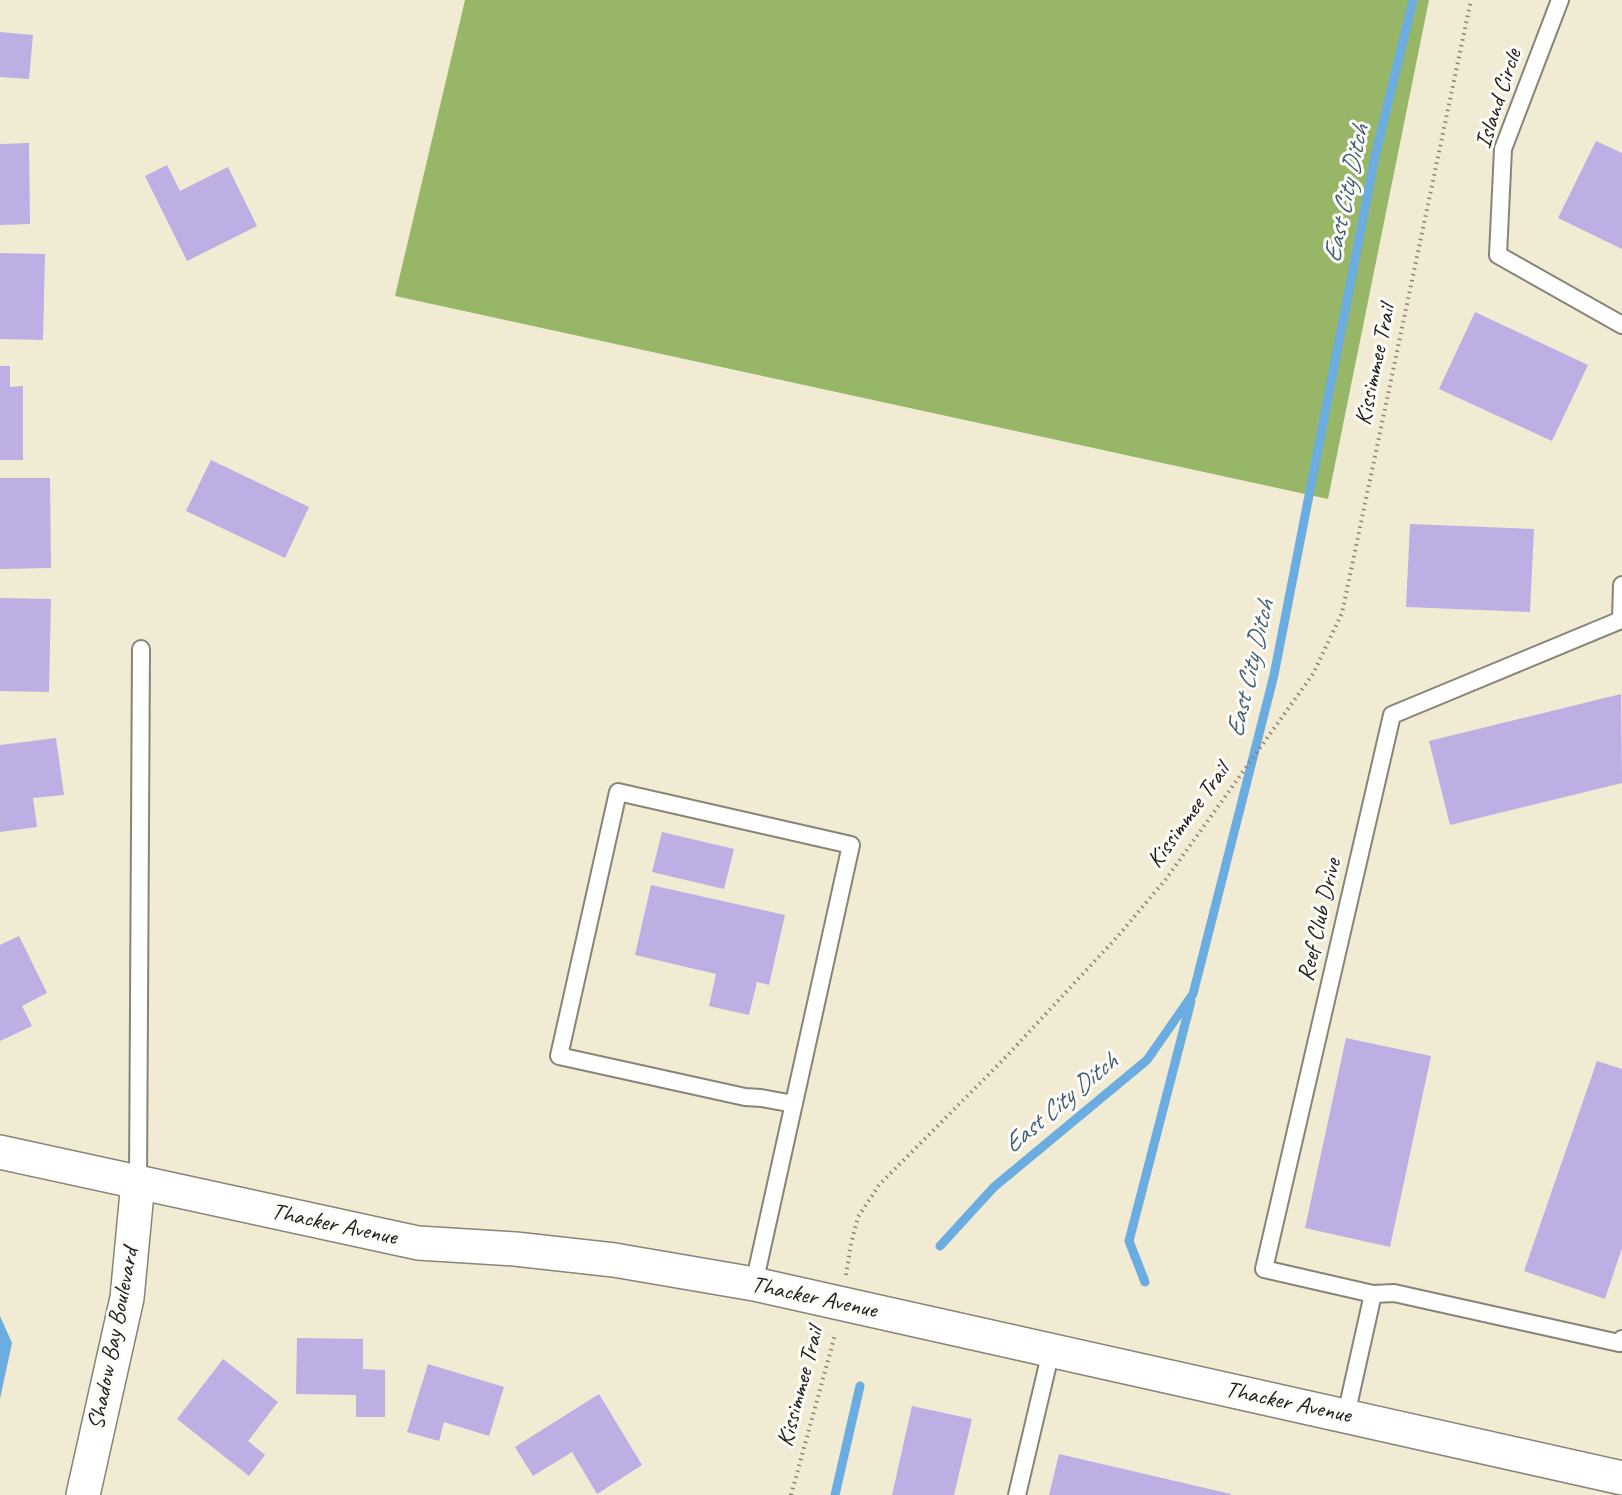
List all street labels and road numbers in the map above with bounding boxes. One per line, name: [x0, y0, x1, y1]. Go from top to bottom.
street label: Island Circle: [1469, 46, 1529, 152]
street label: Kissimmee Trail: [1349, 302, 1403, 428]
street label: Kissimmee Trail: [1141, 758, 1237, 874]
street label: Reef Club Drive: [1292, 856, 1348, 984]
street label: Thacker Avenue: [269, 1198, 399, 1252]
street label: Shadow Bay Boulevard: [82, 1246, 146, 1432]
street label: Thacker Avenue: [749, 1271, 879, 1325]
street label: Kissimmee Trail: [771, 1324, 831, 1450]
street label: Thacker Avenue: [1223, 1376, 1353, 1430]

